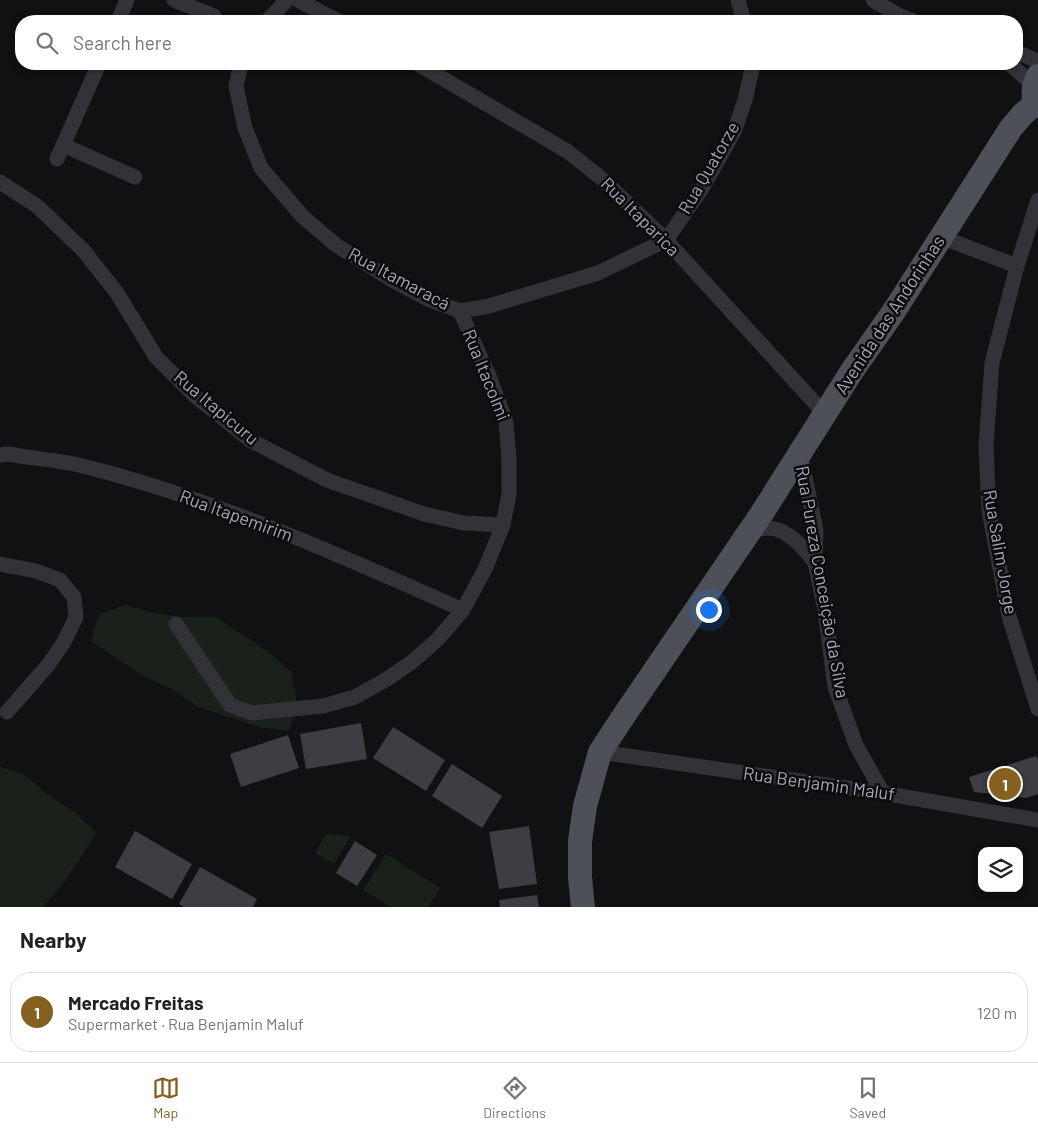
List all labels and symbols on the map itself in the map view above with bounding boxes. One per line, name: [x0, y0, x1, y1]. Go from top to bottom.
street label: Rua Quatorze: [673, 117, 743, 218]
street label: Rua Itaparica: [597, 172, 685, 260]
street label: Avenida das Andorinhas: [830, 231, 949, 398]
street label: Rua Itamaracá: [345, 242, 454, 314]
street label: Rua Itacolmi: [459, 326, 515, 424]
street label: Rua Itapicuru: [170, 366, 263, 449]
street label: Rua Pureza Conceição da Silva: [792, 464, 854, 700]
street label: Rua Itapemirim: [177, 484, 296, 546]
street label: Rua Salim Jorge: [979, 488, 1023, 616]
your location: [696, 597, 722, 623]
street label: Rua Benjamin Maluf: [742, 761, 896, 805]
pin: 1: [989, 765, 1021, 803]

